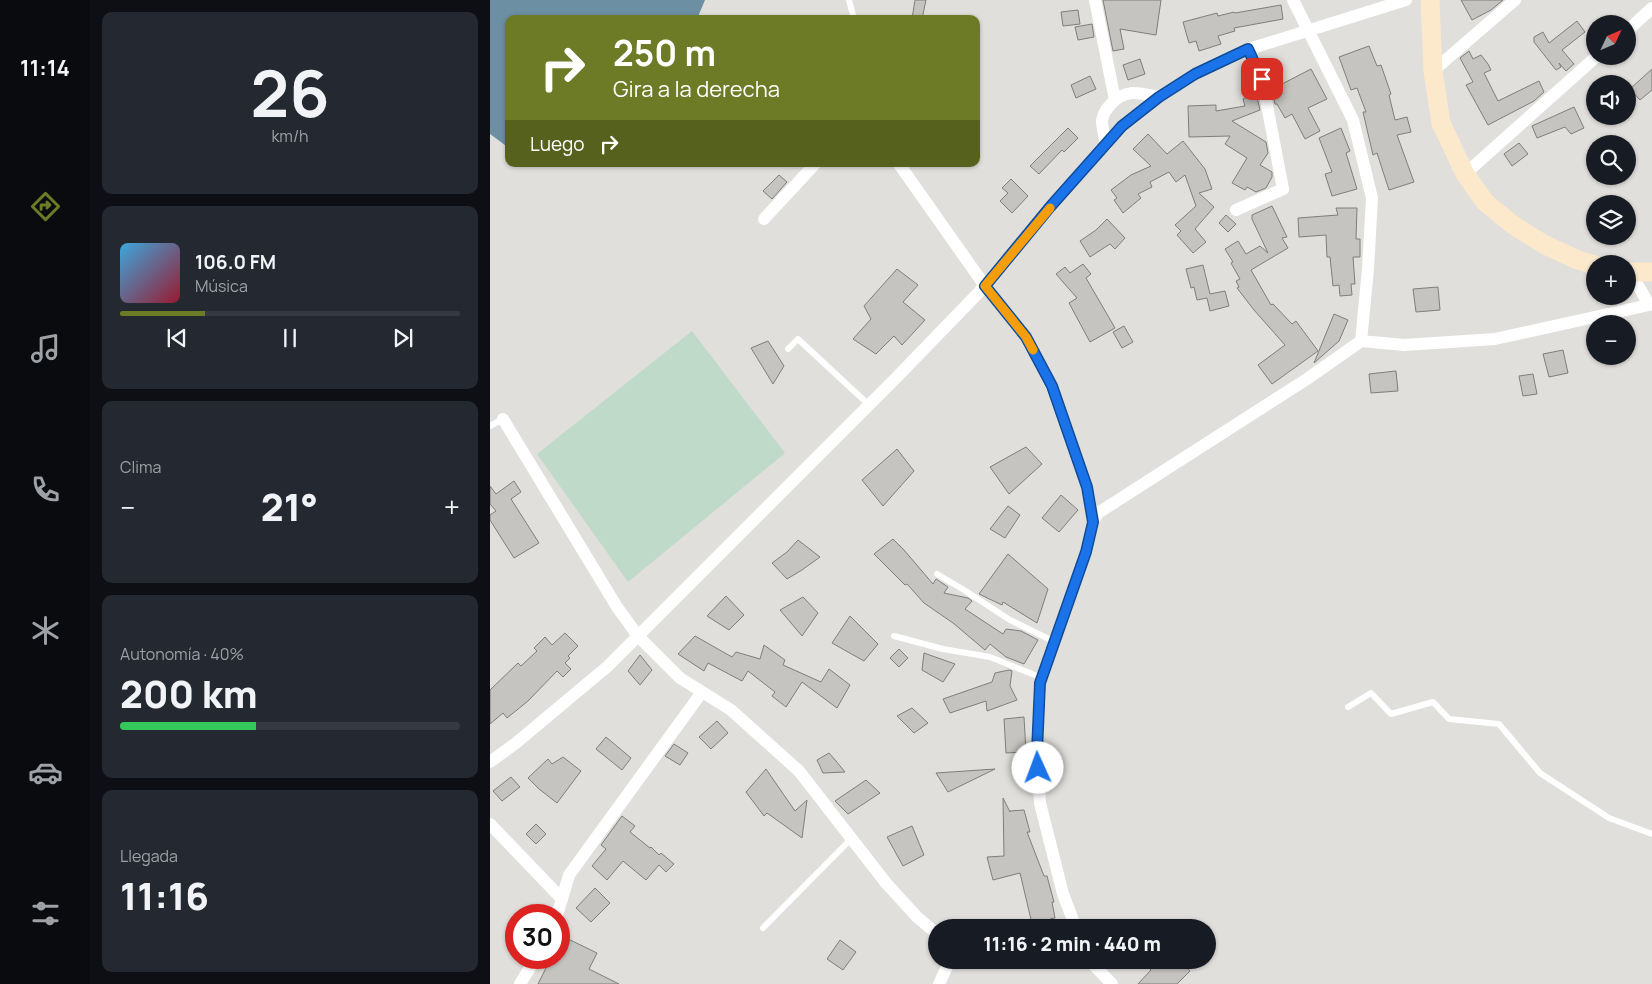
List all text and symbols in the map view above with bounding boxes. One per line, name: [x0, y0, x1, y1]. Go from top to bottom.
north arrow: [1586, 15, 1636, 65]
map controls: [1586, 15, 1636, 365]
text: 250 m: [613, 29, 716, 77]
icon: right: [530, 35, 595, 100]
text: 26: [250, 48, 330, 137]
text: 11:14: [20, 53, 70, 83]
pin: [1241, 58, 1283, 100]
icon: arrive: [1248, 65, 1276, 93]
text: Gira a la derecha: [613, 74, 780, 104]
button: sound: [1586, 75, 1636, 125]
text: km/h: [271, 125, 309, 147]
icon: right: [595, 130, 623, 158]
text: Luego: [530, 131, 585, 157]
button: search: [1586, 135, 1636, 185]
icon: directions: [28, 189, 63, 224]
button: layers: [1586, 195, 1636, 245]
text: 106.0 FM: [195, 249, 276, 275]
button: +: [1586, 255, 1636, 305]
text: Música: [195, 275, 248, 297]
button: −: [1586, 315, 1636, 365]
icon: previous: [163, 324, 191, 352]
icon: pause: [276, 324, 304, 352]
icon: next: [389, 324, 417, 352]
icon: music: [28, 331, 63, 366]
text: Clima: [120, 456, 161, 478]
icon: phone: [28, 472, 63, 507]
text: 21°: [261, 480, 318, 532]
text: −: [120, 488, 135, 526]
text: +: [444, 488, 460, 526]
icon: climate: [28, 613, 63, 648]
text: Autonomía · 40%: [120, 643, 244, 665]
text: 200 km: [120, 667, 258, 719]
position arrow: [1011, 741, 1063, 793]
icon: car: [28, 755, 63, 790]
text: Llegada: [120, 845, 178, 867]
text: 11:16: [120, 869, 209, 921]
icon: filters: [28, 896, 63, 931]
speed limit sign: 30: [505, 904, 570, 969]
text: 11:16 · 2 min · 440 m: [983, 931, 1161, 957]

